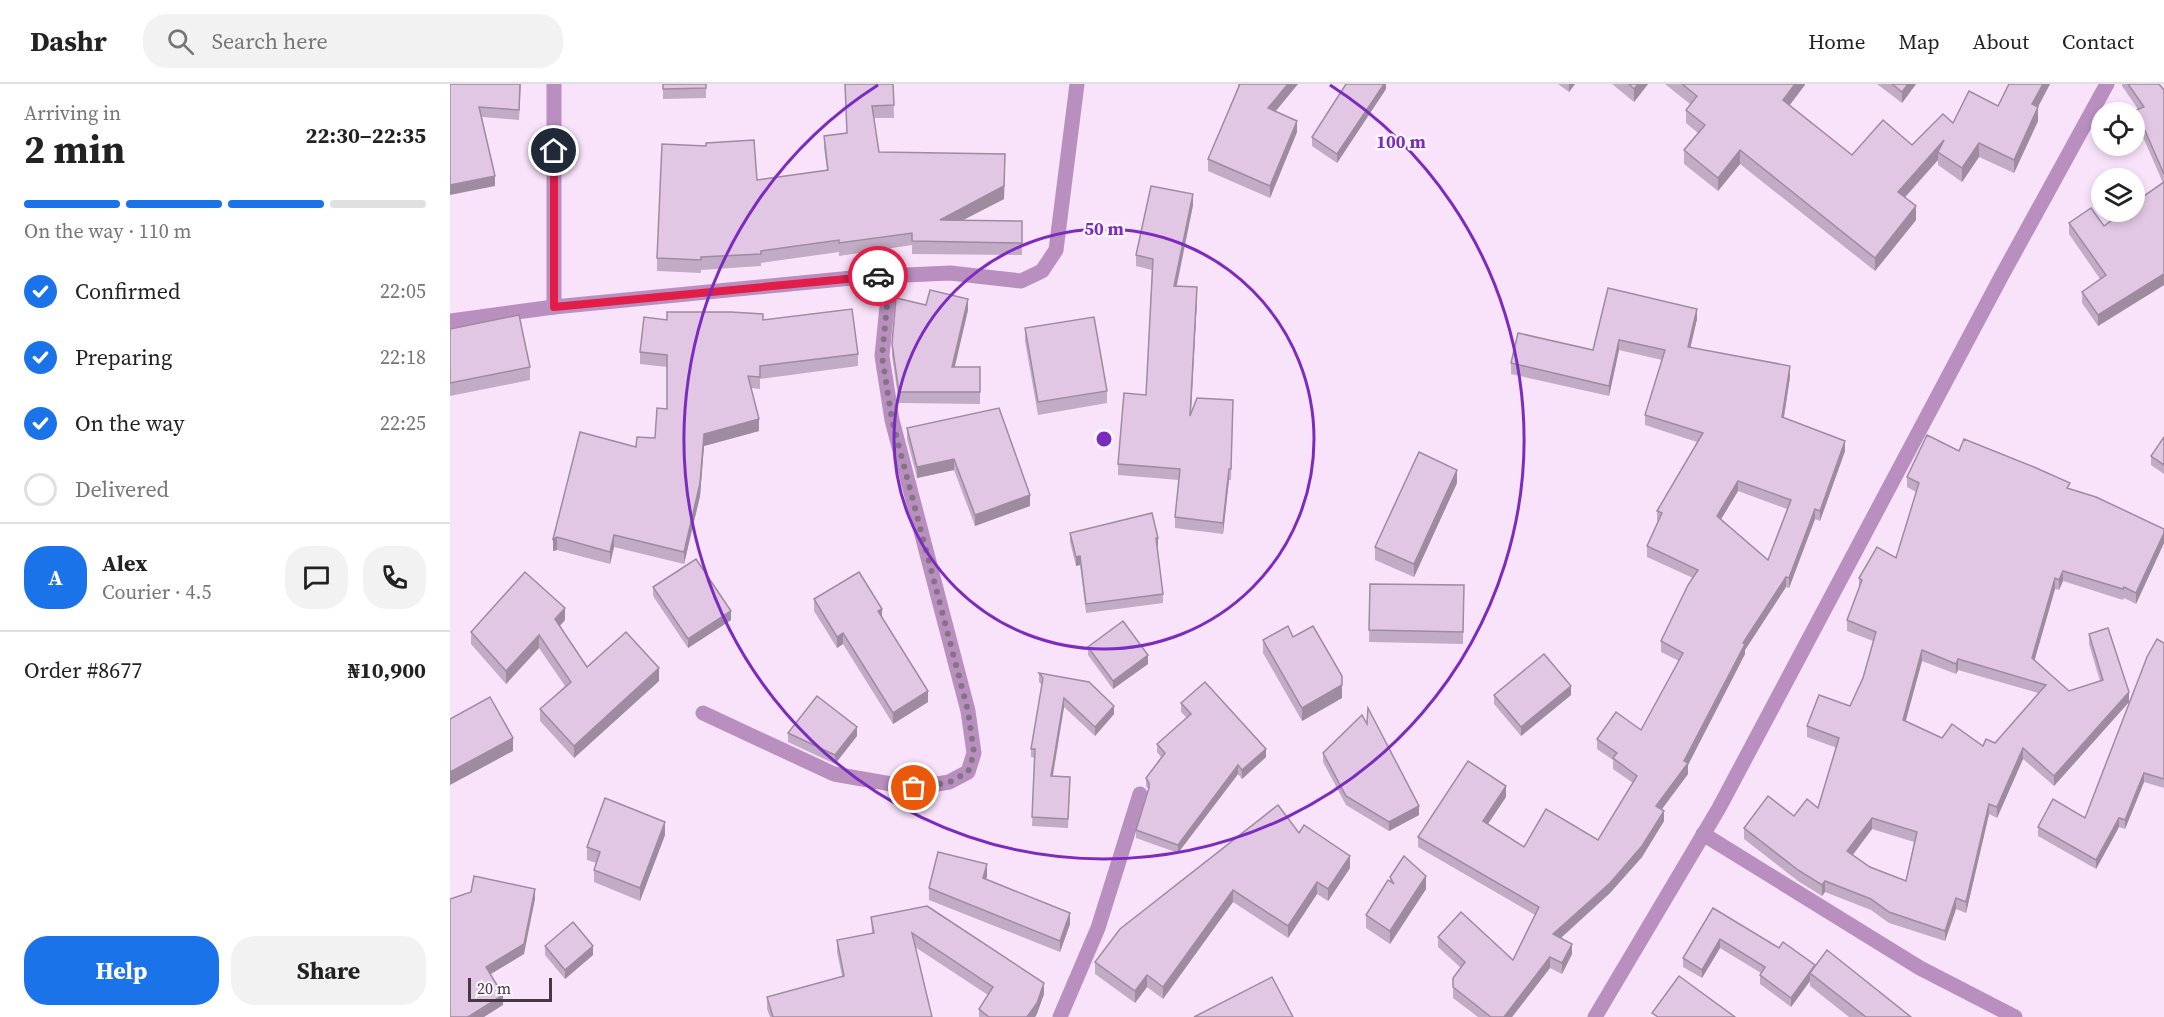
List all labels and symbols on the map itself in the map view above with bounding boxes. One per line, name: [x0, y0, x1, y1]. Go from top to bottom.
pin: [528, 125, 579, 176]
text: 100 m: [1376, 129, 1426, 154]
text: 50 m: [1084, 216, 1124, 241]
courier: [848, 246, 908, 306]
centre of rings: [1094, 429, 1114, 449]
pin: [888, 762, 939, 813]
scale bar: [468, 975, 552, 1002]

